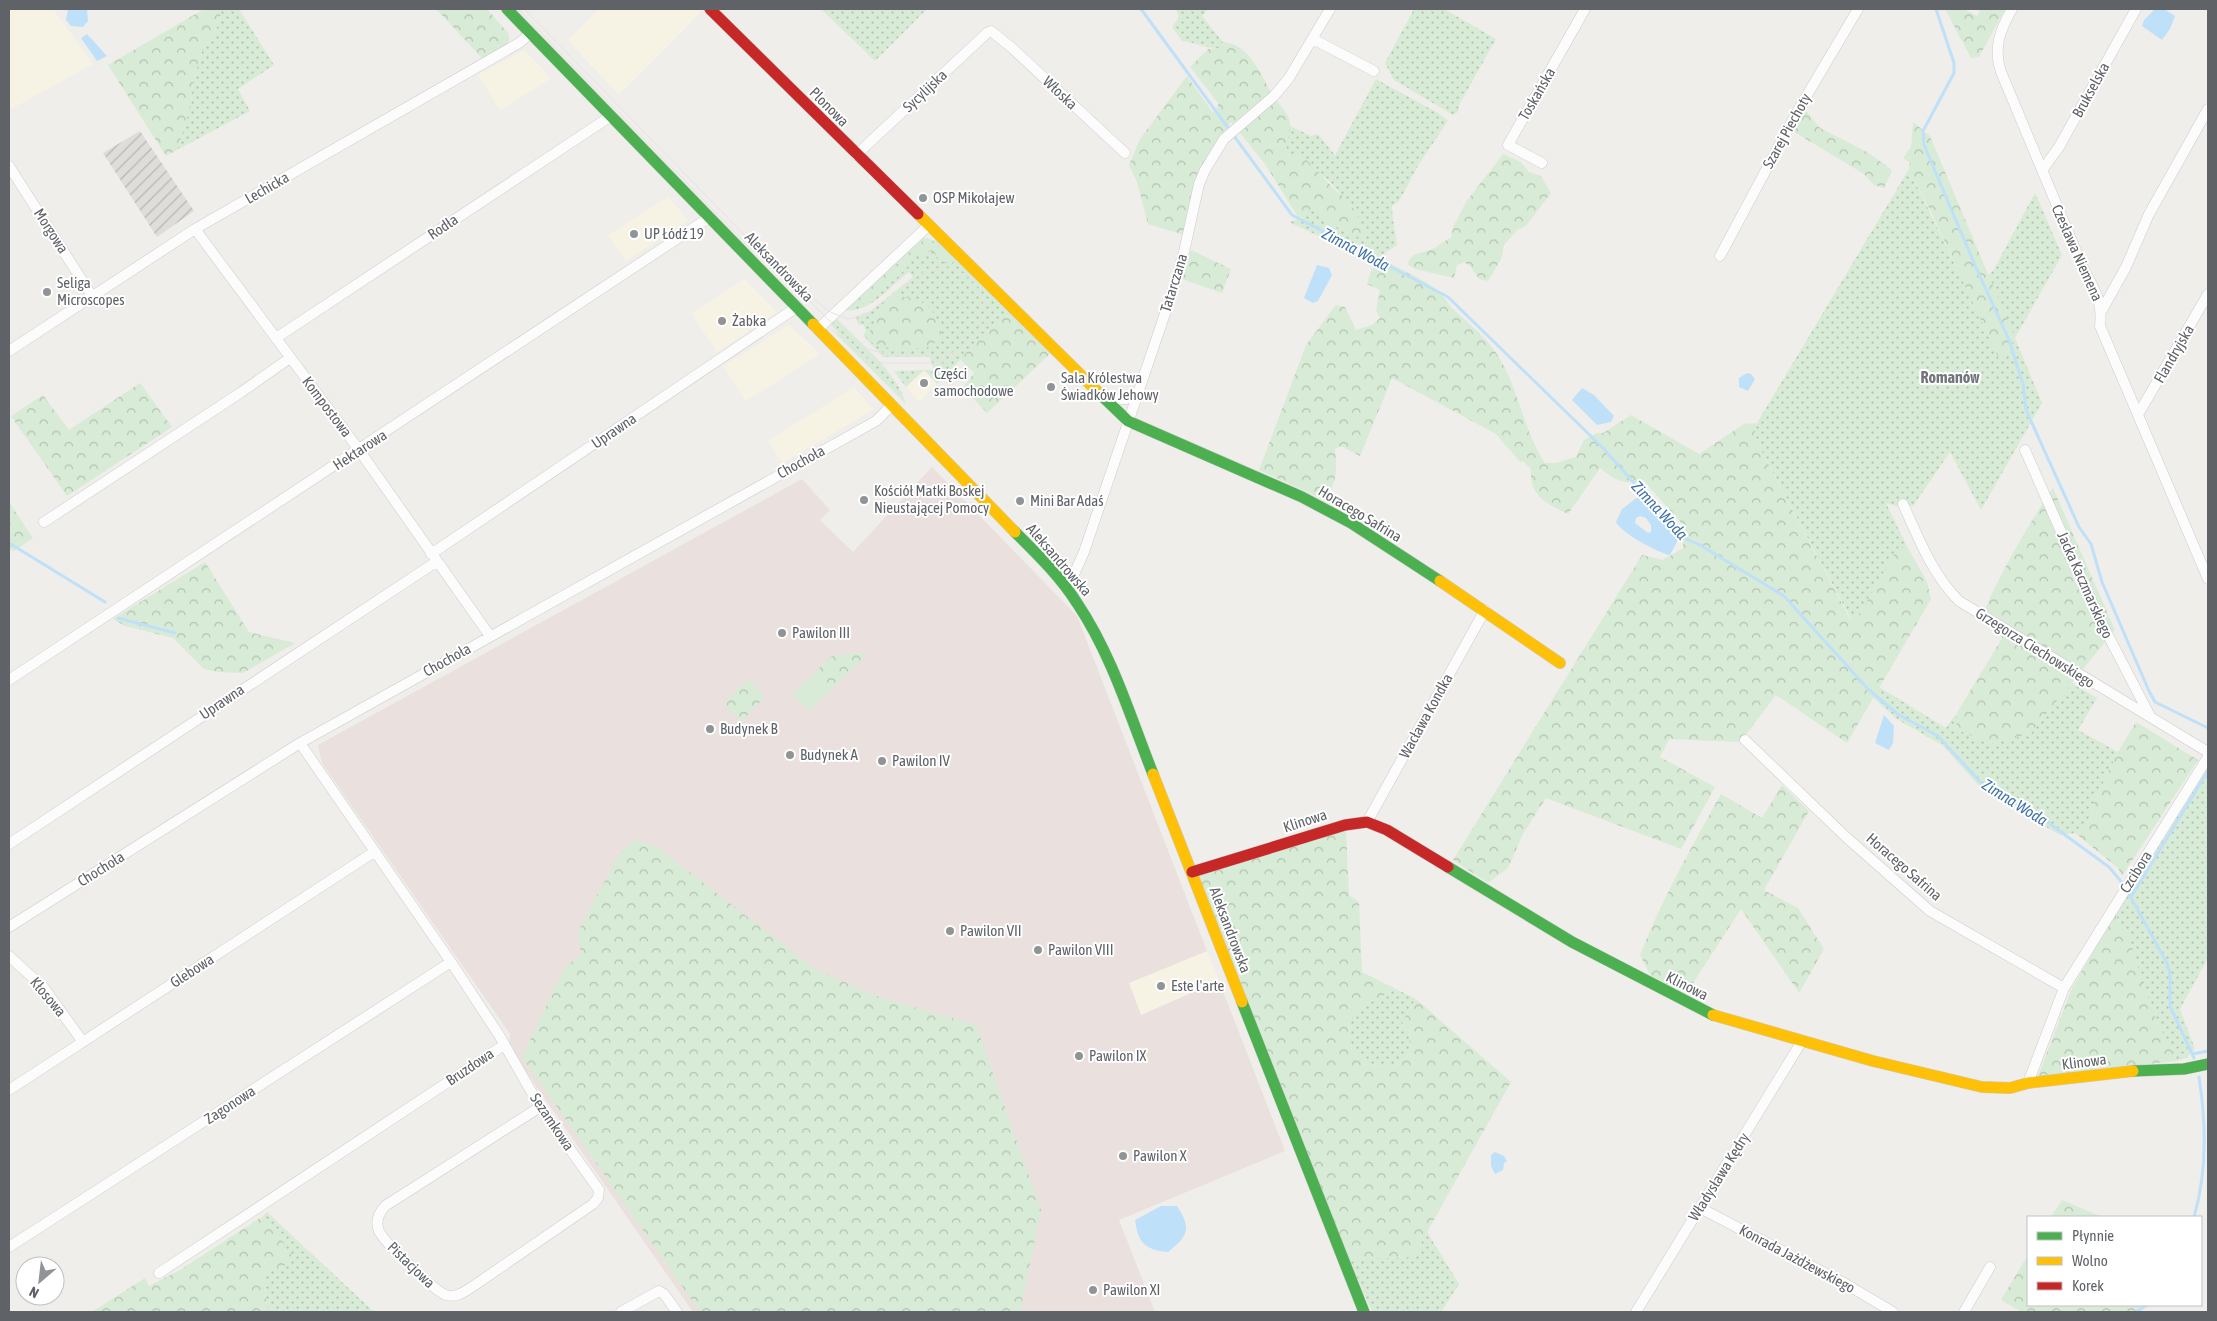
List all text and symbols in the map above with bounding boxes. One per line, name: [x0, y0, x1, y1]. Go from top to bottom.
street label: Brukselska: [2069, 59, 2113, 120]
street label: Toskańska: [1515, 64, 1558, 123]
street label: Sycylijska: [899, 66, 950, 115]
street label: Włoska: [1040, 73, 1081, 113]
street label: Plonowa: [806, 84, 852, 130]
street label: Szarej Piechoty: [1759, 90, 1814, 171]
street label: Lechicka: [242, 168, 292, 207]
place label: OSP Mikołajew: [933, 189, 1014, 206]
marker: OSP Mikołajew: [917, 192, 929, 204]
street label: Czesława Niemena: [2049, 202, 2106, 304]
street label: Morgowa: [31, 205, 72, 256]
street label: Rodła: [424, 210, 461, 243]
water label: Zimna Woda: [1319, 224, 1393, 274]
place label: UP Łódź 19: [644, 225, 704, 242]
marker: UP Łódź 19: [628, 228, 640, 240]
street label: Aleksandrowska: [742, 228, 817, 305]
street label: Tatarczana: [1157, 251, 1190, 314]
place label: Seliga Microscopes: [57, 274, 125, 308]
marker: Seliga Microscopes: [41, 286, 53, 298]
place label: Żabka: [732, 312, 766, 329]
marker: Żabka: [716, 315, 728, 327]
street label: Flandryjska: [2150, 322, 2197, 386]
place label: Części samochodowe: [934, 365, 1014, 399]
district label: Romanów: [1920, 368, 1980, 386]
place label: Sala Królestwa Świadków Jehowy: [1061, 369, 1159, 403]
street label: Kompostowa: [299, 373, 356, 440]
marker: Części samochodowe: [918, 377, 930, 389]
marker: Sala Królestwa Świadków Jehowy: [1045, 381, 1057, 393]
street label: Uprawna: [588, 409, 639, 452]
street label: Hektarowa: [330, 426, 390, 473]
street label: Chochoła: [774, 442, 828, 482]
water label: Zimna Woda: [1628, 477, 1692, 543]
place label: Kościół Matki Boskej Nieustającej Pomocy: [874, 482, 989, 516]
street label: Horacego Safrina: [1316, 482, 1405, 545]
place label: Mini Bar Adaś: [1030, 492, 1104, 509]
marker: Kościół Matki Boskej Nieustającej Pomocy: [858, 494, 870, 506]
marker: Mini Bar Adaś: [1014, 495, 1026, 507]
street label: Aleksandrowska: [1023, 520, 1095, 599]
street label: Jacka Kaczmarskiego: [2054, 529, 2117, 641]
street label: Grzegorza Ciechowskiego: [1973, 604, 2098, 691]
place label: Pawilon III: [792, 624, 850, 641]
marker: Pawilon III: [776, 627, 788, 639]
street label: Chochoła: [420, 640, 474, 680]
street label: Wacława Kondka: [1395, 671, 1456, 761]
street label: Uprawna: [196, 680, 247, 723]
place label: Budynek B: [720, 720, 778, 737]
marker: Budynek B: [704, 723, 716, 735]
place label: Budynek A: [800, 746, 858, 763]
marker: Budynek A: [784, 749, 796, 761]
place label: Pawilon IV: [892, 752, 950, 769]
marker: Pawilon IV: [876, 755, 888, 767]
water label: Zimna Woda: [1979, 775, 2051, 829]
street label: Klinowa: [1281, 806, 1329, 836]
street label: Horacego Safrina: [1863, 829, 1945, 904]
street label: Chochoła: [74, 848, 127, 890]
street label: Czcibora: [2116, 848, 2155, 896]
street label: Aleksandrowska: [1206, 885, 1255, 975]
place label: Pawilon VII: [960, 922, 1022, 939]
marker: Pawilon VII: [944, 925, 956, 937]
place label: Pawilon VIII: [1048, 941, 1113, 958]
marker: Pawilon VIII: [1032, 944, 1044, 956]
street label: Glebowa: [167, 950, 217, 991]
street label: Klinowa: [1663, 968, 1711, 1003]
street label: Kłosowa: [27, 974, 70, 1020]
place label: Este l'arte: [1171, 977, 1225, 994]
marker: Este l'arte: [1155, 980, 1167, 992]
street label: Bruzdowa: [443, 1044, 497, 1089]
place label: Pawilon IX: [1089, 1047, 1146, 1064]
marker: Pawilon IX: [1073, 1050, 1085, 1062]
street label: Klinowa: [2061, 1050, 2107, 1073]
street label: Zagonowa: [201, 1082, 258, 1127]
street label: Sezamkowa: [527, 1090, 578, 1154]
street label: Władysława Kędry: [1685, 1130, 1752, 1224]
place label: Pawilon X: [1133, 1147, 1187, 1164]
marker: Pawilon X: [1117, 1150, 1129, 1162]
legend: [2027, 1216, 2202, 1306]
street label: Konrada Jażdżewskiego: [1737, 1221, 1858, 1296]
text: Płynnie: [2072, 1227, 2114, 1244]
street label: Pistacjowa: [384, 1238, 438, 1291]
text: Wolno: [2072, 1252, 2108, 1269]
north arrow: [15, 1256, 65, 1306]
text: Korek: [2072, 1277, 2104, 1294]
place label: Pawilon XI: [1103, 1281, 1160, 1298]
text: N: [26, 1283, 41, 1301]
marker: Pawilon XI: [1087, 1284, 1099, 1296]

